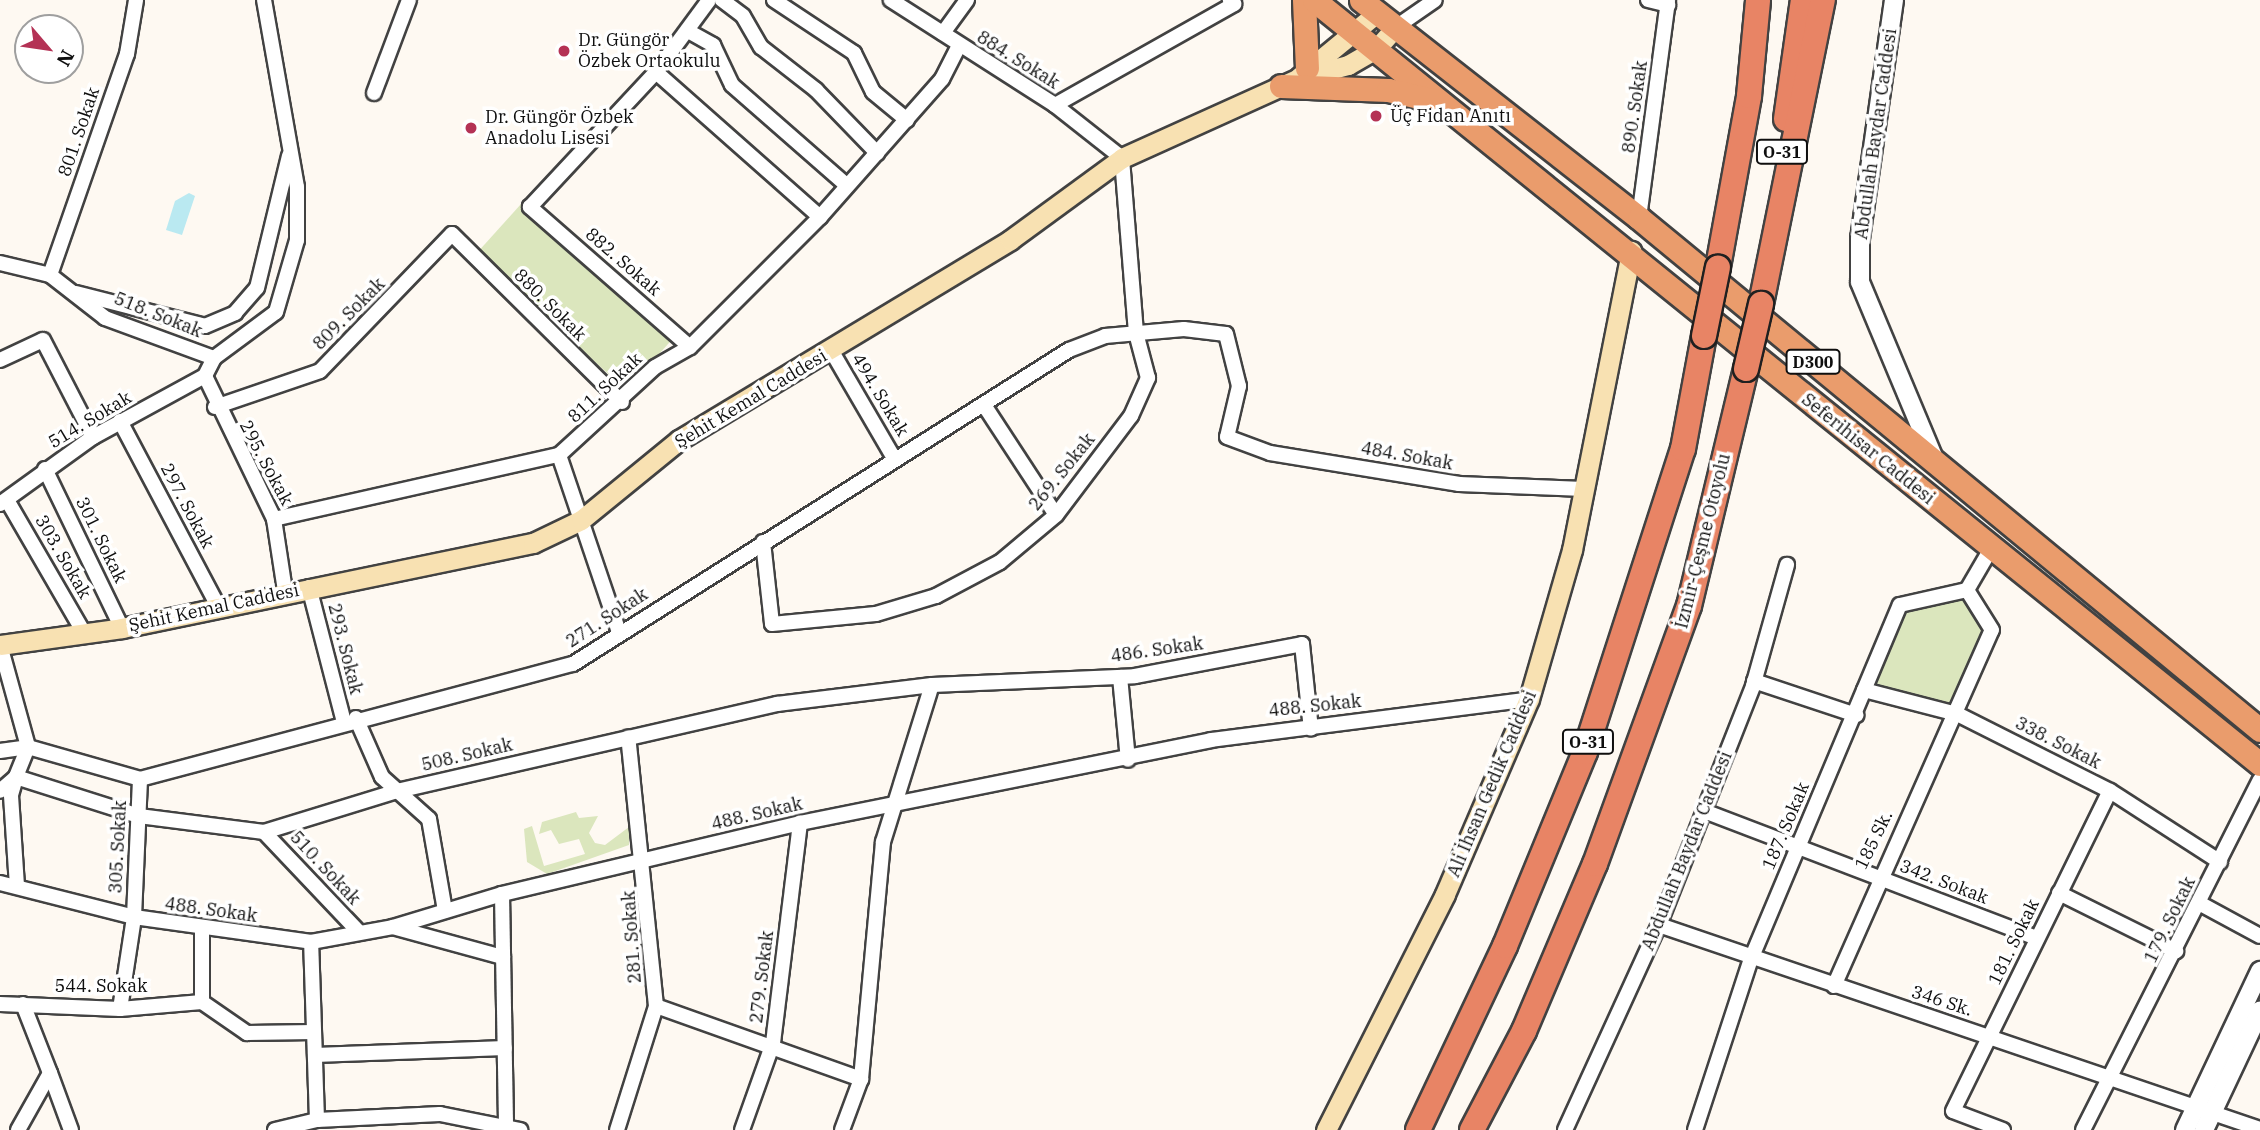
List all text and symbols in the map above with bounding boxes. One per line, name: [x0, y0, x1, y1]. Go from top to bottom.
north arrow: [14, 14, 84, 84]
street label: 884. Sokak: [973, 26, 1063, 94]
street label: Abdullah Baydar Caddesi: [1850, 27, 1902, 241]
place label: Dr. Güngör Özbek Ortaokulu: [578, 30, 721, 72]
marker: Dr. Güngör Özbek Ortaokulu: [556, 43, 572, 59]
text: N: [51, 46, 80, 71]
street label: 890. Sokak: [1618, 59, 1652, 155]
street label: 801. Sokak: [54, 85, 104, 179]
place label: Üç Fidan Anıtı: [1390, 105, 1511, 127]
place label: Dr. Güngör Özbek Anadolu Lisesi: [485, 107, 634, 150]
marker: Üç Fidan Anıtı: [1368, 108, 1384, 124]
marker: Dr. Güngör Özbek Anadolu Lisesi: [463, 120, 479, 136]
road number: O-31: [1756, 140, 1808, 164]
street label: 882. Sokak: [581, 223, 665, 301]
street label: 880. Sokak: [509, 264, 591, 346]
street label: 809. Sokak: [308, 273, 390, 355]
street label: 518. Sokak: [111, 288, 205, 342]
street label: Şehit Kemal Caddesi: [671, 345, 831, 453]
street label: 811. Sokak: [564, 348, 646, 428]
street label: 494. Sokak: [847, 350, 913, 440]
road number: D300: [1785, 350, 1841, 374]
street label: 514. Sokak: [45, 387, 135, 453]
street label: Seferihisar Caddesi: [1797, 389, 1939, 509]
street label: 295. Sokak: [235, 417, 297, 509]
street label: 269. Sokak: [1024, 429, 1100, 515]
street label: 484. Sokak: [1359, 437, 1455, 475]
street label: İzmir-Çeşme Otoyolu: [1671, 451, 1735, 631]
street label: 297. Sokak: [156, 460, 218, 552]
street label: 301. Sokak: [71, 493, 131, 587]
street label: 303. Sokak: [30, 511, 96, 603]
street label: Şehit Kemal Caddesi: [127, 579, 301, 637]
street label: 271. Sokak: [562, 584, 652, 652]
street label: 293. Sokak: [323, 601, 367, 697]
street label: 486. Sokak: [1109, 633, 1205, 667]
street label: Ali İhsan Gedik Caddesi: [1443, 687, 1541, 881]
street label: 488. Sokak: [1268, 690, 1362, 722]
street label: 338. Sokak: [2012, 712, 2104, 774]
road number: O-31: [1562, 730, 1614, 754]
street label: 508. Sokak: [419, 734, 515, 776]
street label: Abdullah Baydar Caddesi: [1637, 748, 1737, 954]
street label: 187. Sokak: [1758, 779, 1814, 873]
street label: 488. Sokak: [709, 793, 805, 835]
street label: 305. Sokak: [105, 800, 131, 894]
street label: 185 Sk.: [1851, 807, 1897, 873]
street label: 510. Sokak: [285, 827, 365, 909]
street label: 342. Sokak: [1897, 855, 1991, 909]
street label: 179. Sokak: [2140, 873, 2200, 967]
street label: 281. Sokak: [618, 890, 646, 984]
street label: 488. Sokak: [163, 893, 259, 927]
street label: 181. Sokak: [1984, 895, 2044, 989]
street label: 279. Sokak: [746, 930, 778, 1024]
street label: 544. Sokak: [55, 975, 147, 997]
street label: 346 Sk.: [1909, 981, 1975, 1021]

